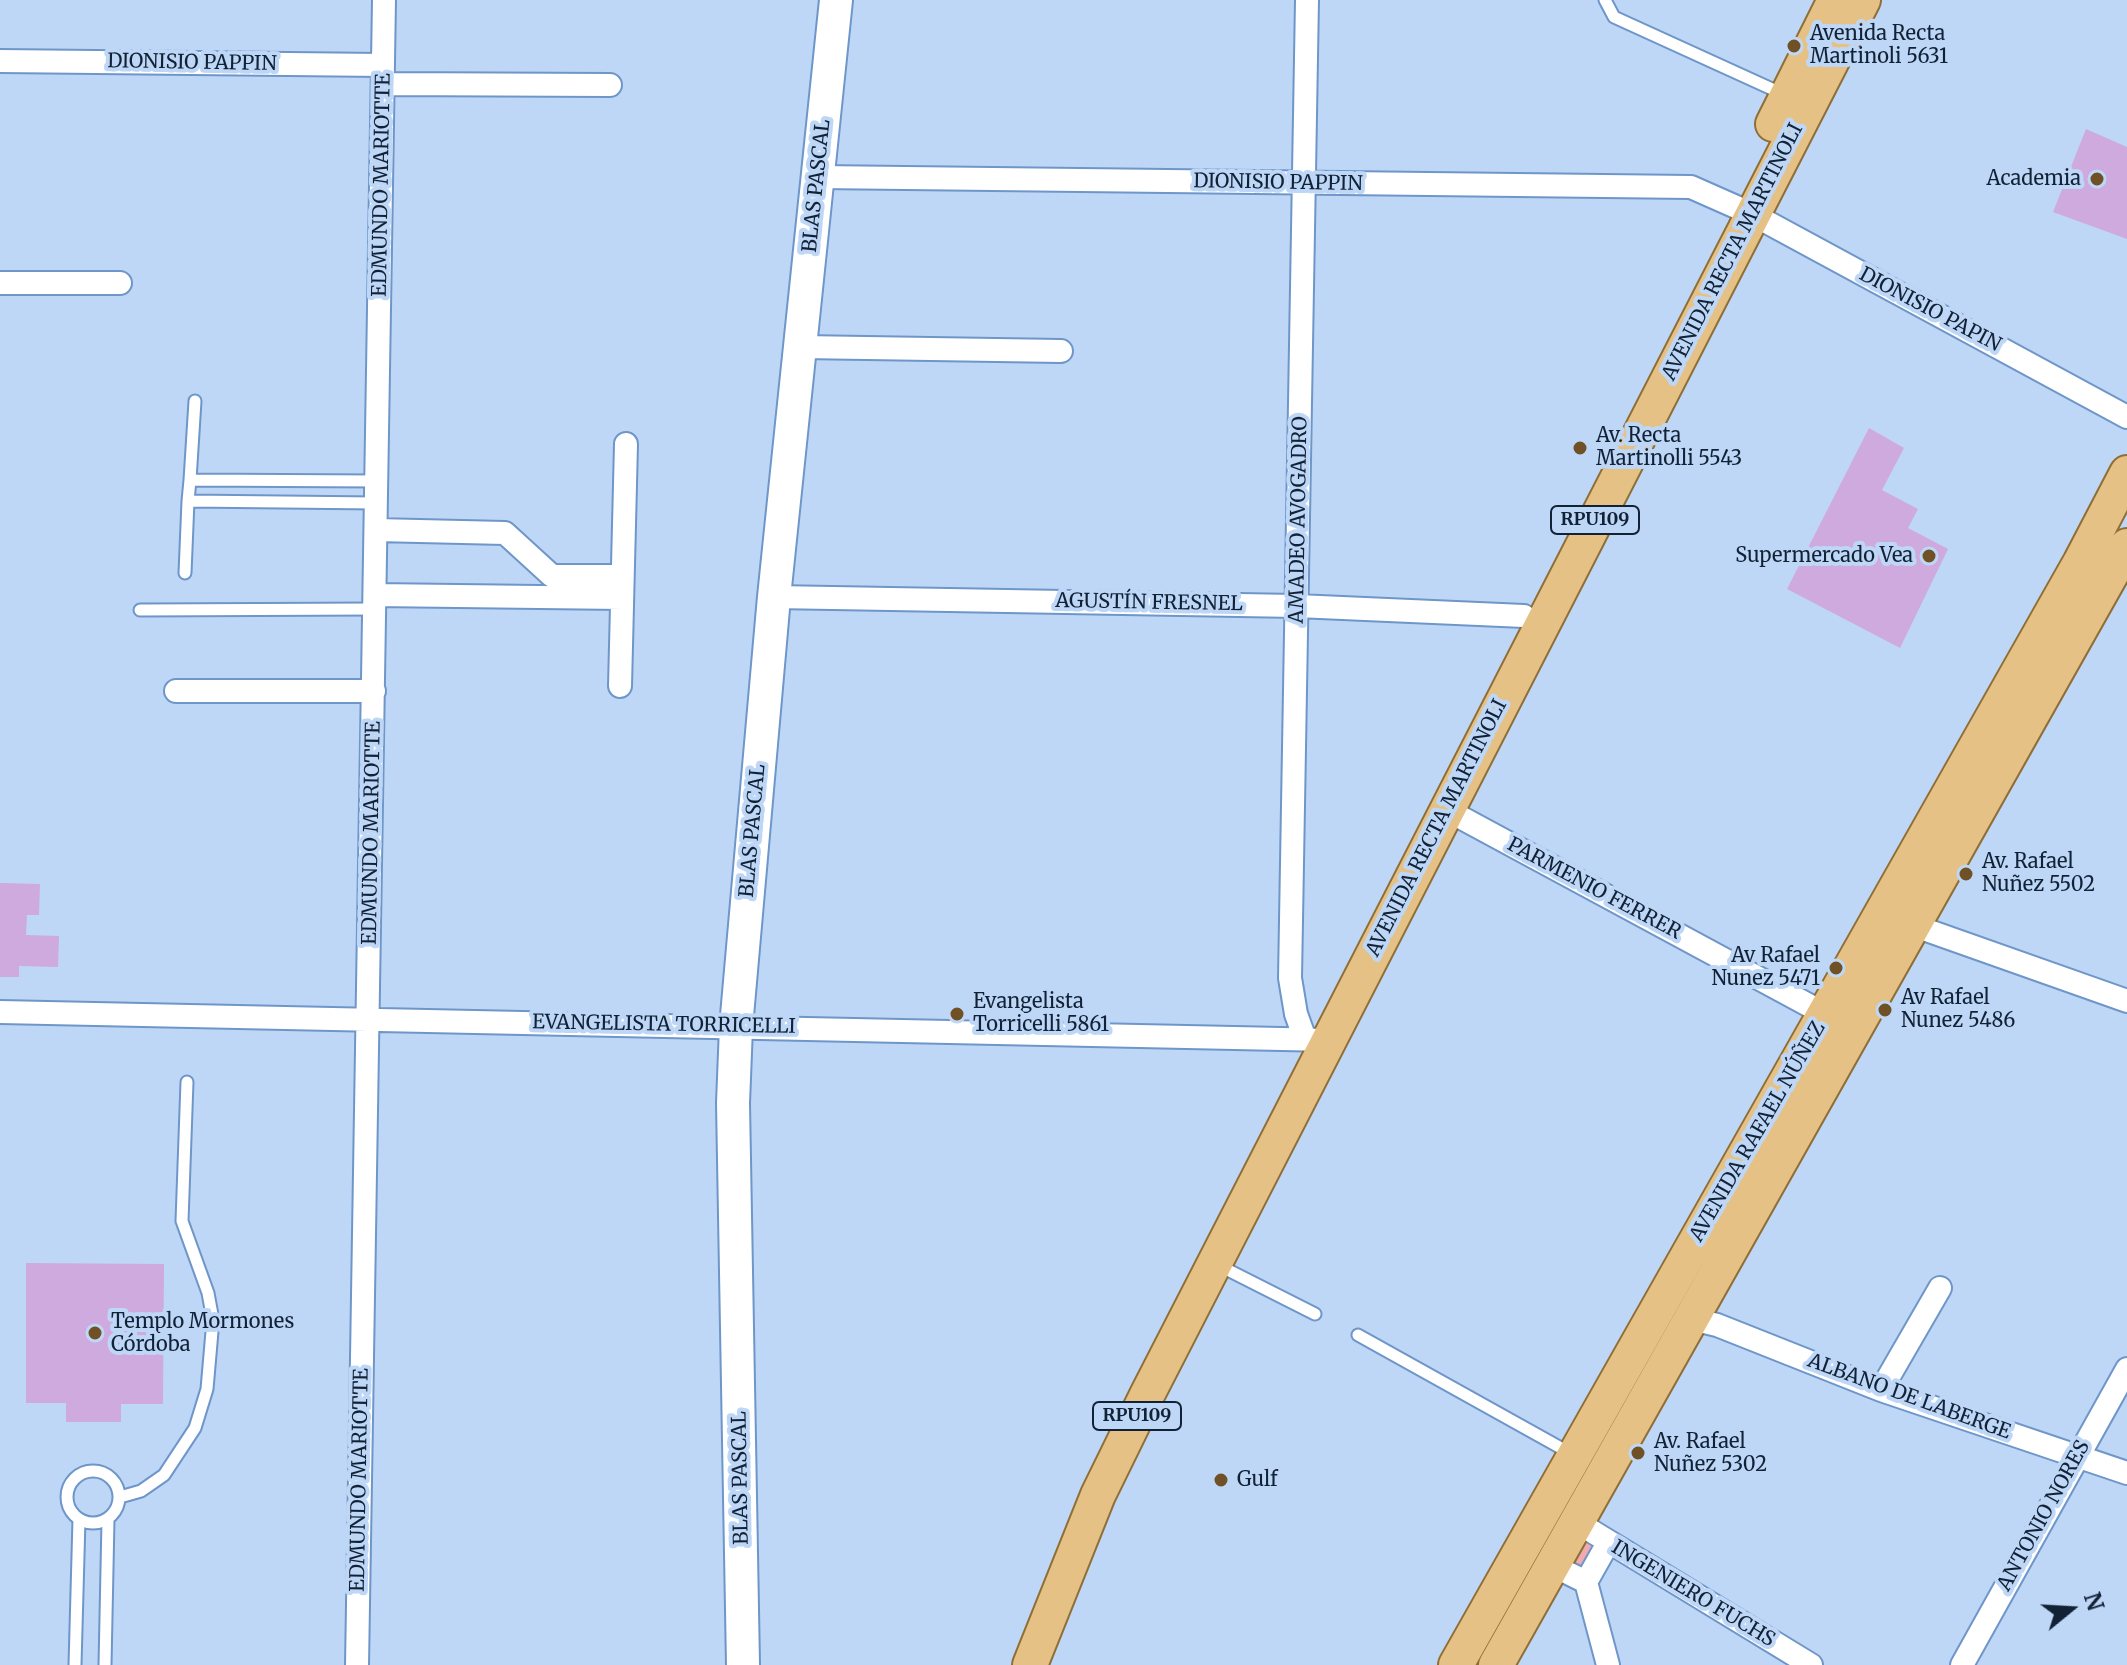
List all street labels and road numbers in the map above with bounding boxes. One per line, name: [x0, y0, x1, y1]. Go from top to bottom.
street label: DIONISIO PAPPIN: [107, 50, 277, 76]
street label: EDMUNDO MARIOTTE: [368, 73, 396, 297]
street label: BLAS PASCAL: [798, 118, 836, 254]
street label: AVENIDA RECTA MARTINOLI: [1658, 119, 1808, 385]
street label: DIONISIO PAPPIN: [1193, 170, 1363, 196]
street label: DIONISIO PAPIN: [1855, 263, 2005, 357]
street label: AMADEO AVOGADRO: [1285, 416, 1313, 624]
road number: RPU109: [1551, 506, 1639, 534]
street label: AGUSTÍN FRESNEL: [1055, 589, 1243, 617]
street label: AVENIDA RECTA MARTINOLI: [1362, 695, 1512, 961]
street label: EDMUNDO MARIOTTE: [358, 721, 386, 945]
street label: BLAS PASCAL: [735, 763, 771, 899]
street label: PARMENIO FERRER: [1503, 833, 1685, 945]
street label: EVANGELISTA TORRICELLI: [532, 1011, 796, 1039]
street label: AVENIDA RAFAEL NÚÑEZ: [1685, 1018, 1831, 1246]
street label: ALBANO DE LABERGE: [1804, 1349, 2014, 1445]
street label: EDMUNDO MARIOTTE: [346, 1368, 374, 1592]
road number: RPU109: [1093, 1402, 1181, 1430]
street label: BLAS PASCAL: [728, 1411, 754, 1545]
street label: ANTONIO NORES: [1993, 1437, 2095, 1595]
street label: INGENIERO FUCHS: [1607, 1536, 1779, 1652]

